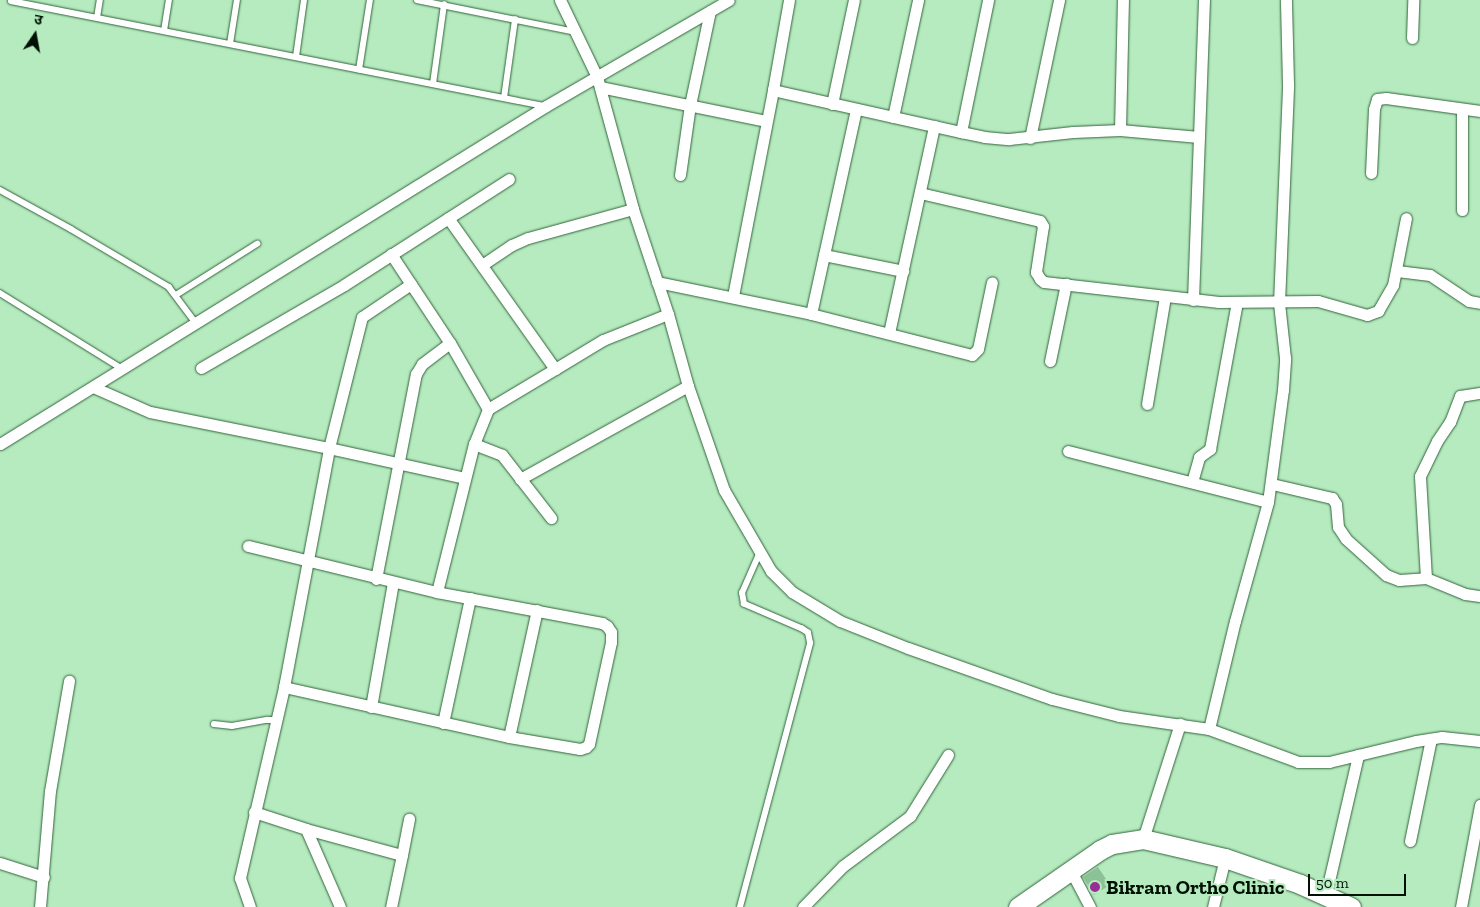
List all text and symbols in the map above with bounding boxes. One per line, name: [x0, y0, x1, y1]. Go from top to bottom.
north arrow: [10, 10, 60, 60]
text: उ: [32, 11, 44, 29]
scale bar: [1310, 864, 1408, 896]
text: 50 m: [1316, 874, 1349, 892]
place label: Bikram Ortho Clinic: [1106, 875, 1284, 899]
marker: Bikram Ortho Clinic: [1088, 880, 1102, 894]

